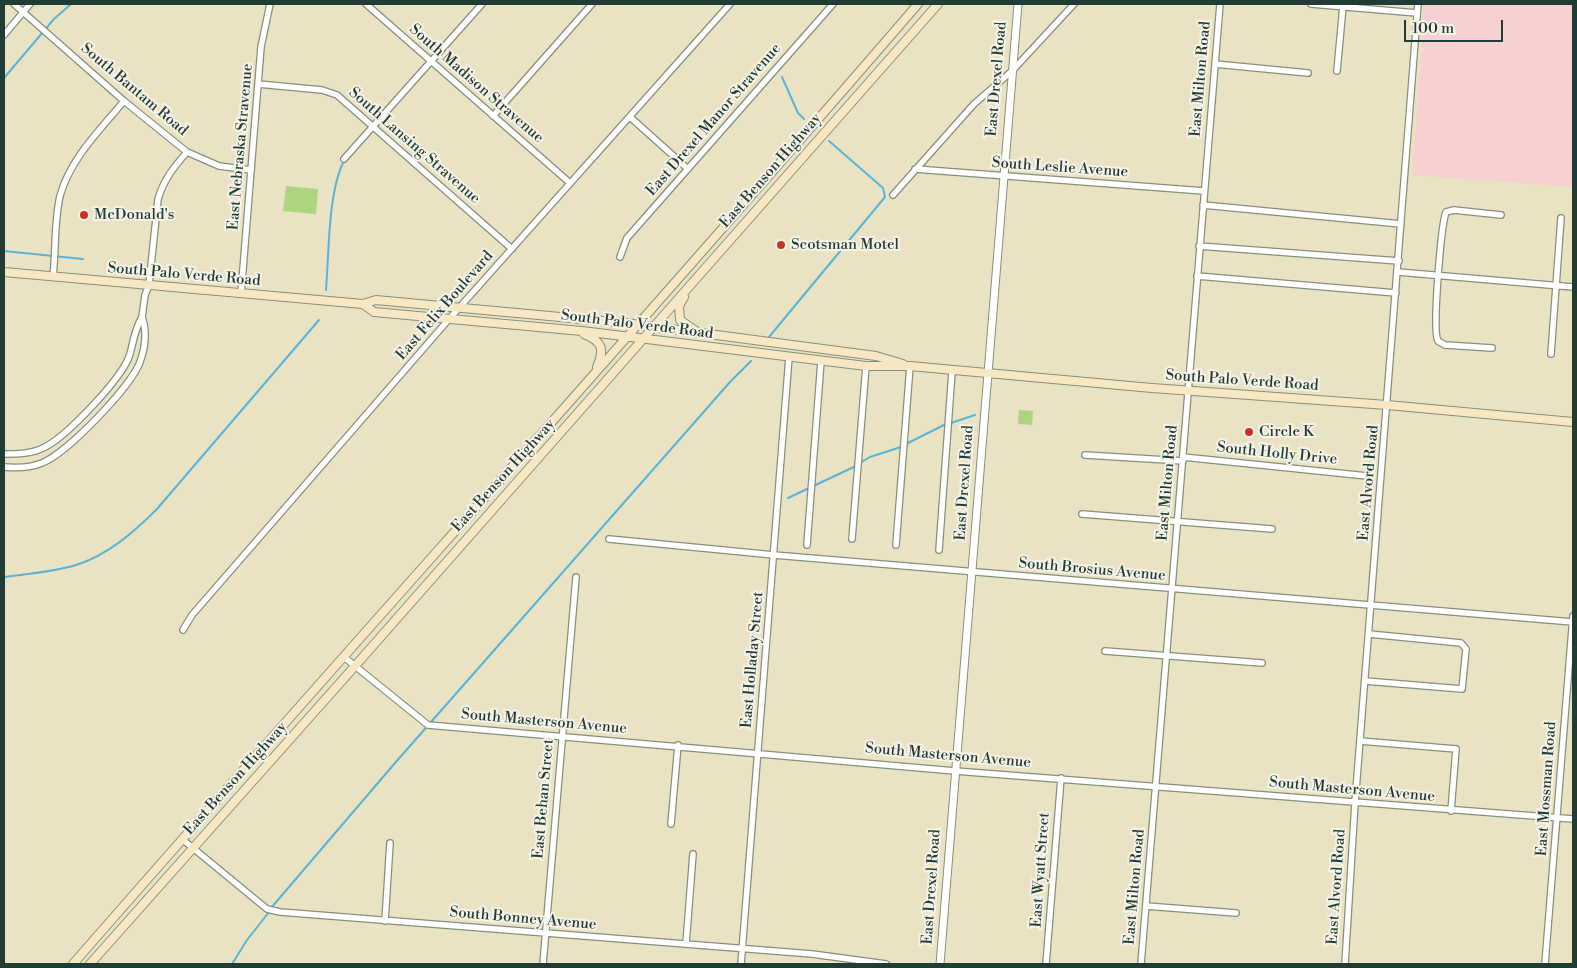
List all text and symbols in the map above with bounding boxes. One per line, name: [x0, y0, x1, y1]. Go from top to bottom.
scale bar: [1407, 10, 1506, 42]
text: 100 m: [1412, 19, 1454, 38]
street label: East Milton Road: [1187, 20, 1215, 138]
street label: South Madison Stravenue: [405, 21, 547, 147]
street label: East Drexel Road: [983, 21, 1011, 137]
street label: South Bantam Road: [77, 40, 191, 140]
street label: East Drexel Manor Stravenue: [643, 40, 785, 200]
street label: East Nebraska Stravenue: [225, 63, 257, 231]
street label: South Lansing Stravenue: [344, 84, 484, 208]
street label: East Benson Highway: [716, 110, 826, 232]
street label: South Leslie Avenue: [991, 154, 1129, 182]
place label: McDonald's: [94, 206, 174, 224]
marker: McDonald's: [78, 209, 90, 221]
place label: Scotsman Motel: [791, 236, 899, 254]
marker: Scotsman Motel: [775, 239, 787, 251]
street label: East Felix Boulevard: [393, 248, 497, 364]
street label: South Palo Verde Road: [107, 259, 261, 291]
street label: South Palo Verde Road: [560, 307, 714, 343]
street label: South Palo Verde Road: [1165, 367, 1319, 395]
street label: East Benson Highway: [448, 416, 560, 536]
place label: Circle K: [1259, 423, 1314, 441]
street label: East Milton Road: [1154, 424, 1182, 542]
street label: East Alvord Road: [1355, 424, 1383, 542]
street label: East Drexel Road: [952, 425, 978, 541]
marker: Circle K: [1243, 426, 1255, 438]
street label: South Holly Drive: [1216, 439, 1338, 469]
street label: South Brosius Avenue: [1018, 555, 1166, 585]
street label: East Holladay Street: [738, 591, 768, 729]
street label: South Masterson Avenue: [460, 706, 628, 738]
street label: East Benson Highway: [180, 719, 292, 839]
street label: East Mossman Road: [1533, 721, 1561, 857]
street label: East Behan Street: [530, 738, 558, 860]
street label: South Masterson Avenue: [864, 740, 1032, 772]
street label: South Masterson Avenue: [1268, 774, 1436, 806]
street label: East Wyatt Street: [1028, 812, 1054, 928]
street label: East Milton Road: [1121, 828, 1149, 946]
street label: East Alvord Road: [1324, 828, 1350, 946]
street label: East Drexel Road: [919, 829, 945, 945]
street label: South Bonney Avenue: [449, 904, 597, 934]

